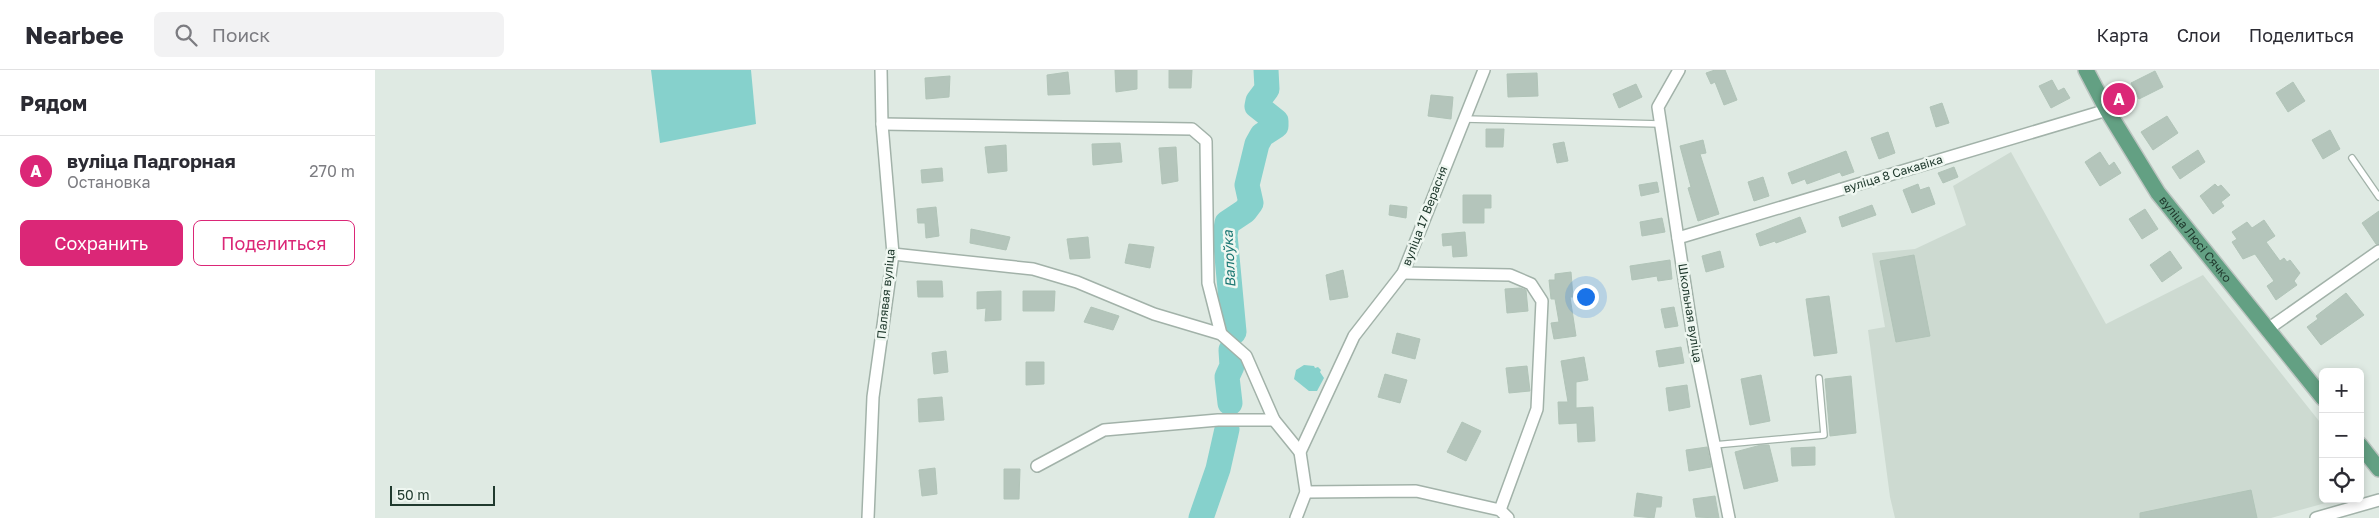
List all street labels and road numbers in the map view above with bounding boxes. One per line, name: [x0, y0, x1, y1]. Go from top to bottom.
street label: вуліца 8 Сакавіка: [1841, 151, 1944, 196]
street label: вуліца 17 Верасня: [1399, 164, 1450, 268]
street label: вуліца Люсі Сячко: [2156, 193, 2235, 285]
street label: Палявая вуліца: [873, 248, 898, 340]
street label: Школьная вуліца: [1675, 262, 1706, 364]

